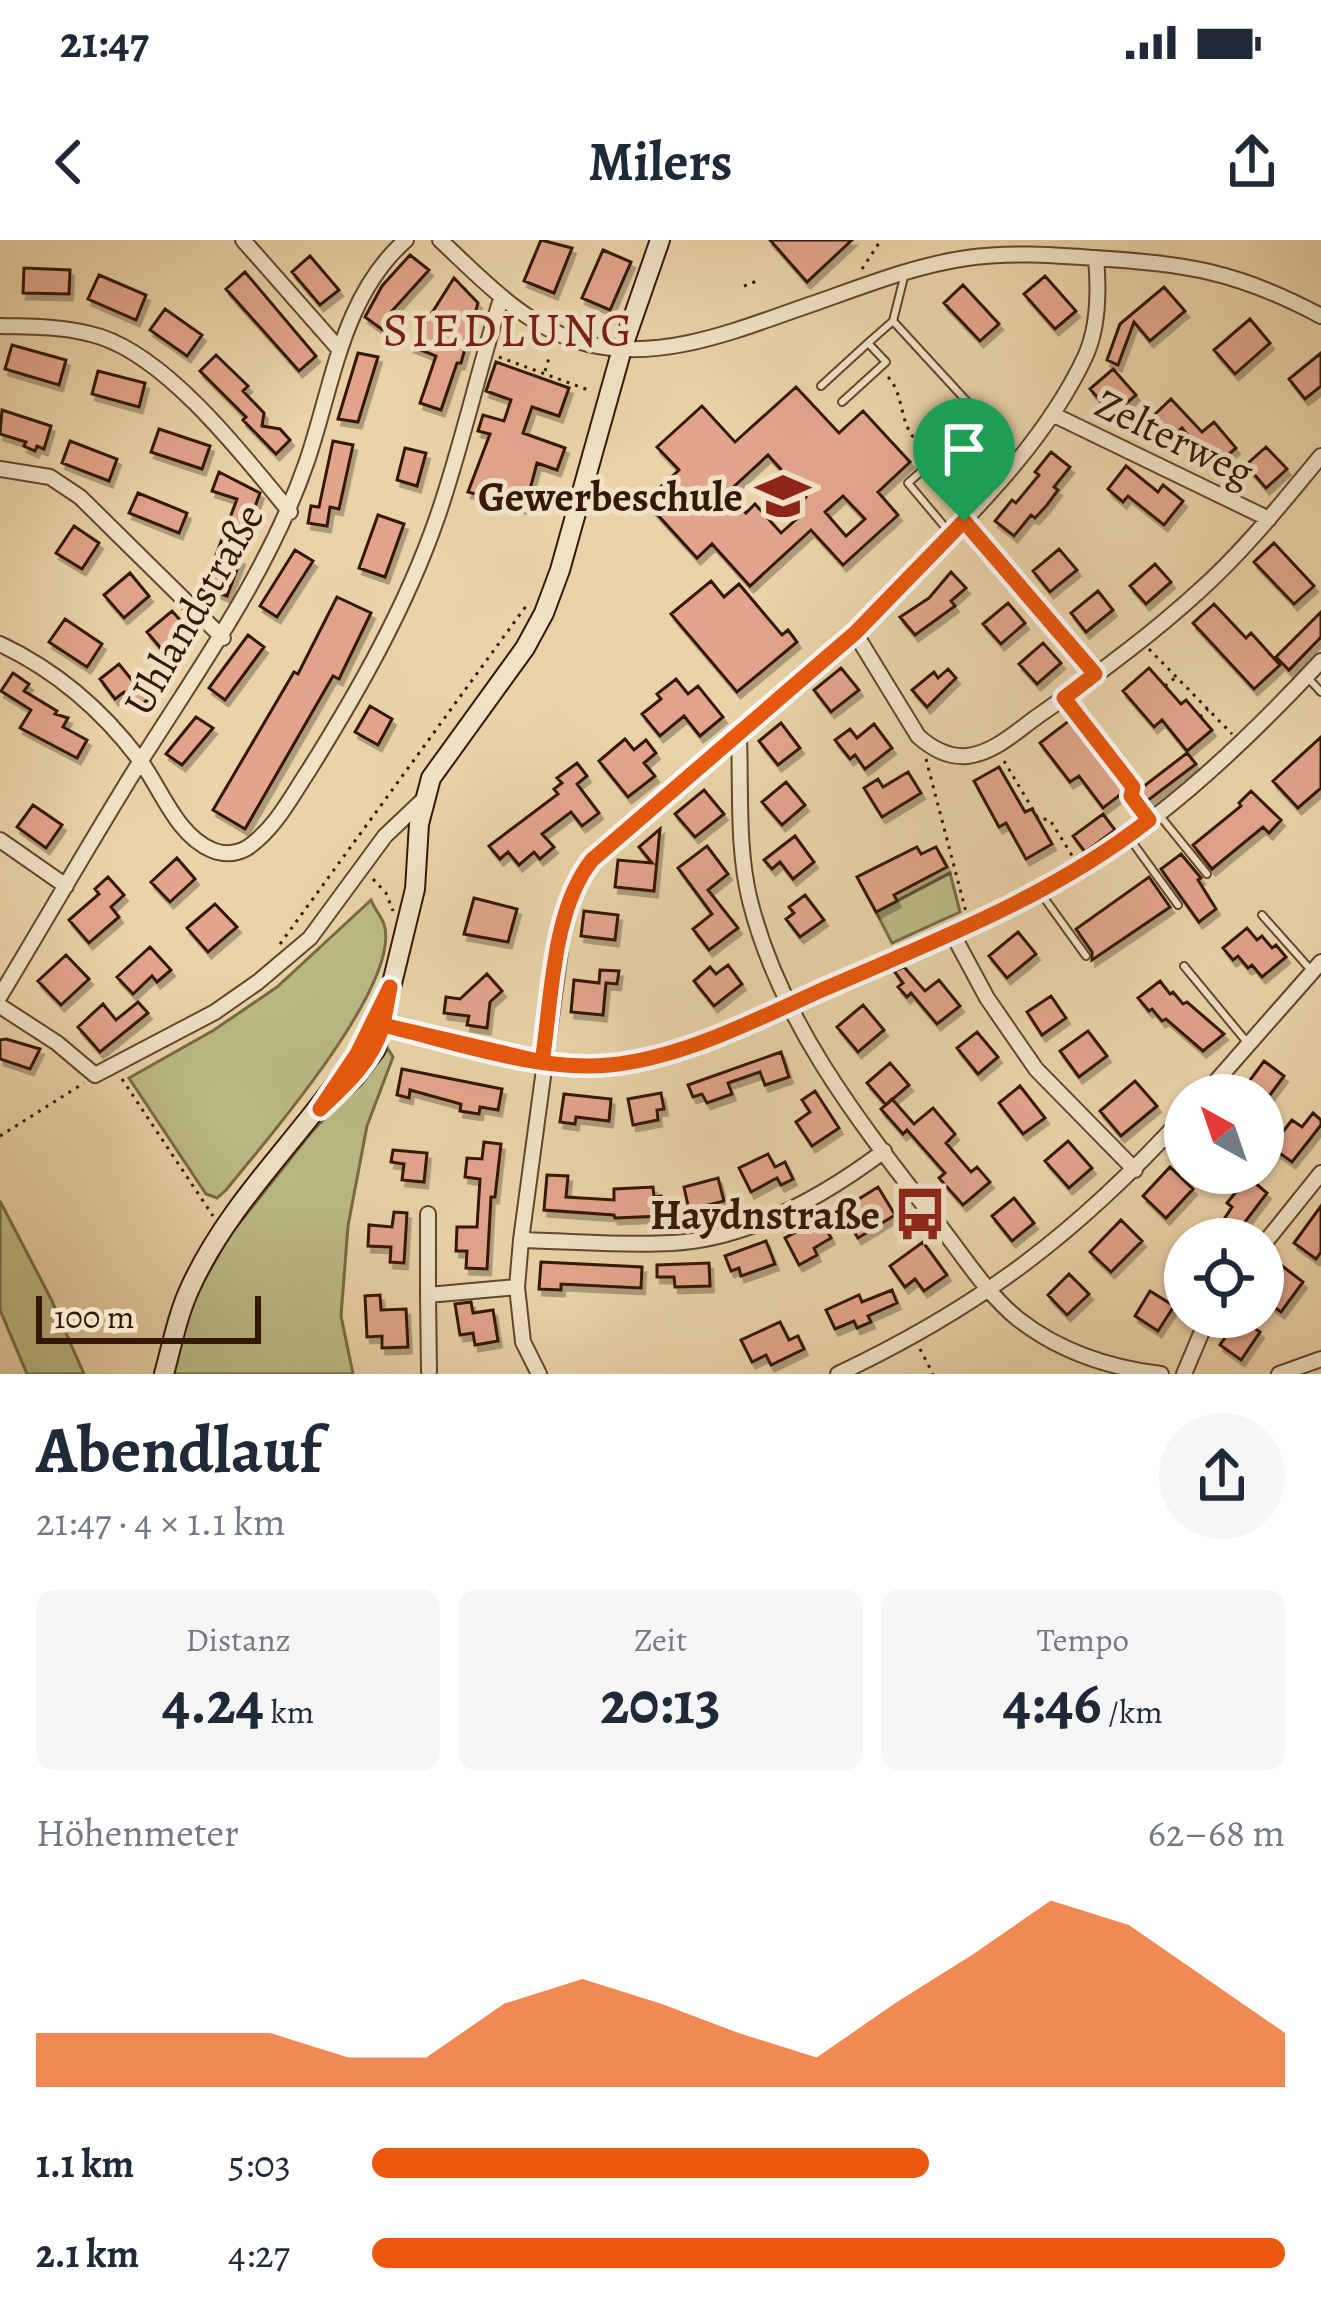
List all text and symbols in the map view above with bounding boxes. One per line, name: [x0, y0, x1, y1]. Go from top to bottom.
text: 21:47: [60, 11, 149, 73]
text: Milers: [588, 125, 733, 199]
icon: back: [36, 129, 102, 195]
icon: share: [1219, 129, 1285, 195]
district label: SIEDLUNG: [383, 297, 635, 363]
street label: Zelterweg: [1086, 375, 1264, 500]
pin: [913, 398, 1015, 521]
icon: arrive: [931, 416, 997, 482]
school or university icon: Gewerbeschule: [754, 467, 812, 525]
place label: Gewerbeschule: [478, 468, 743, 525]
street label: Uhlandstraße: [110, 493, 277, 726]
north arrow: [1164, 1074, 1284, 1194]
map controls: [1164, 1074, 1284, 1338]
bus stop icon: Haydnstraße: [891, 1185, 949, 1243]
place label: Haydnstraße: [650, 1186, 880, 1243]
button: locate: [1164, 1218, 1284, 1338]
scale bar: [36, 1290, 261, 1343]
text: 100 m: [54, 1294, 134, 1339]
text: Abendlauf: [36, 1405, 322, 1495]
button: share: [1159, 1413, 1285, 1539]
text: 21:47 · 4 × 1.1 km: [36, 1495, 285, 1548]
text: Distanz: [186, 1617, 291, 1662]
text: Zeit: [634, 1617, 687, 1662]
text: Tempo: [1037, 1617, 1129, 1662]
text: 4.24: [162, 1662, 264, 1744]
text: 20:13: [600, 1662, 721, 1744]
text: 4:46: [1003, 1662, 1102, 1744]
text: km: [264, 1689, 314, 1734]
text: /km: [1102, 1689, 1163, 1734]
text: Höhenmeter: [36, 1806, 239, 1859]
text: 62–68 m: [1148, 1806, 1285, 1859]
text: 1.1 km: [36, 2137, 134, 2190]
text: 5:03: [228, 2137, 291, 2190]
text: 2.1 km: [36, 2227, 139, 2280]
text: 4:27: [228, 2227, 290, 2280]

